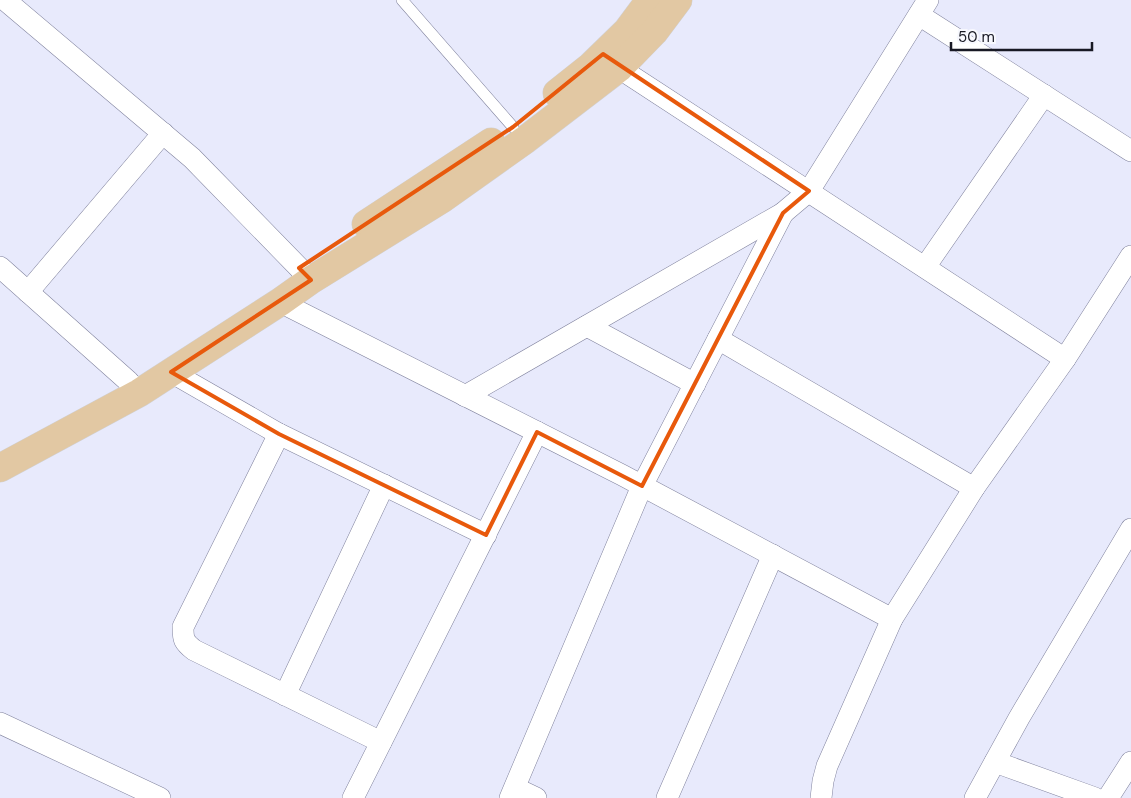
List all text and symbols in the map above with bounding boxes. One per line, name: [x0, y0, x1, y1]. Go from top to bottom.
scale bar: [951, 20, 1092, 52]
text: 50 m: [958, 27, 995, 47]

